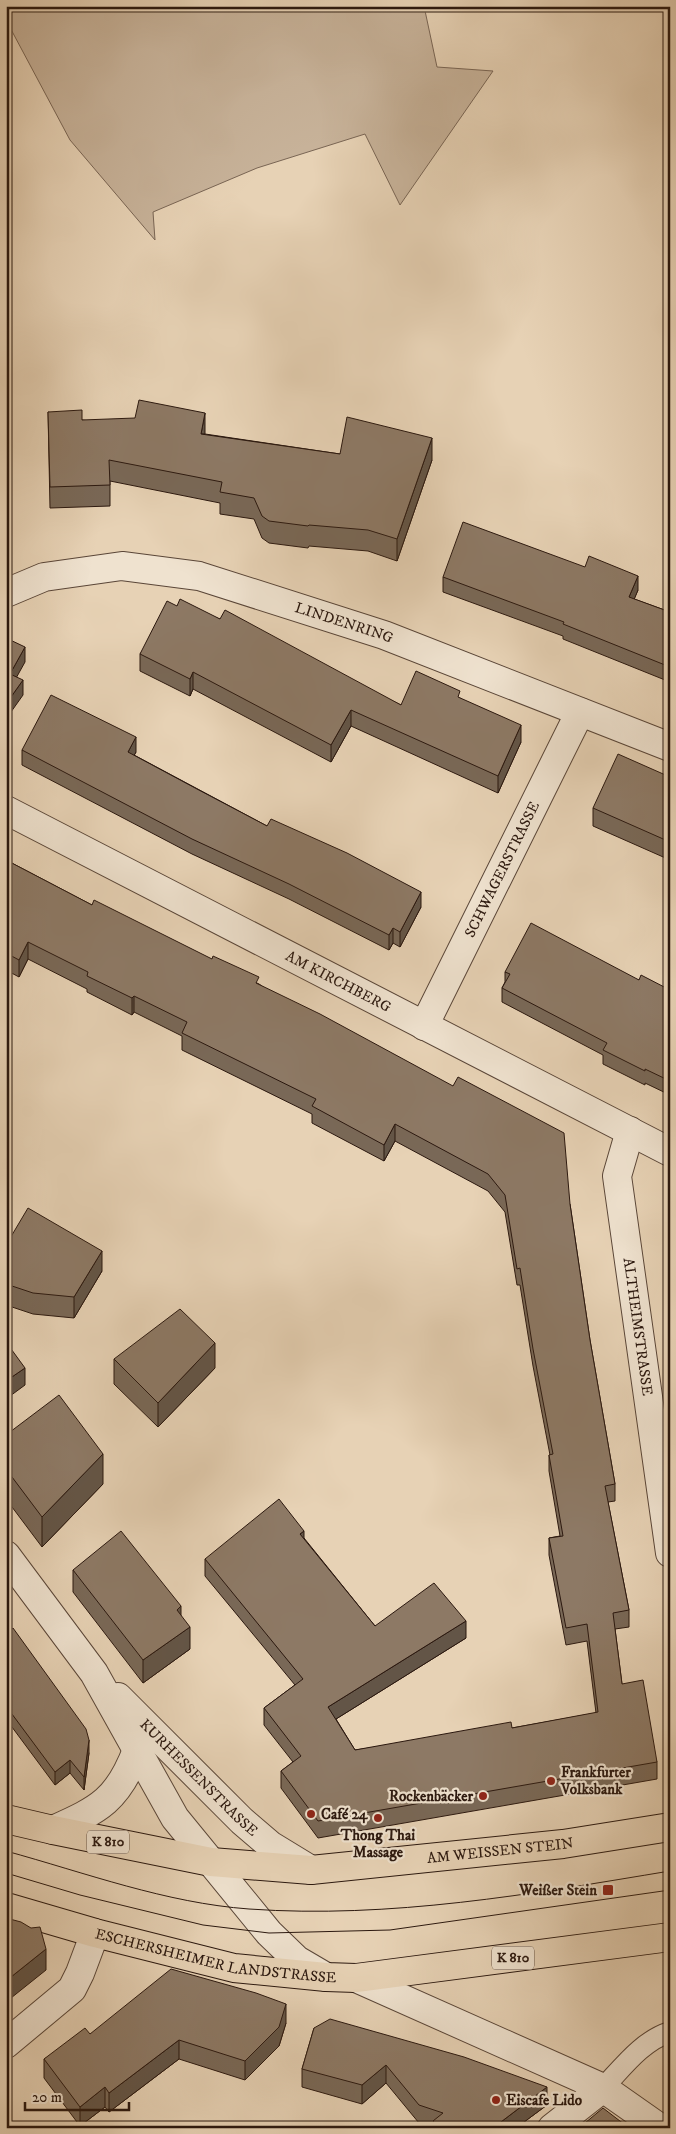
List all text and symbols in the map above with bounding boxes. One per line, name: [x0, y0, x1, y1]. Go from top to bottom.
street label: LINDENRING: [293, 598, 397, 647]
street label: SCHWAGERSTRASSE: [460, 798, 544, 940]
street label: AM KIRCHBERG: [283, 946, 395, 1017]
street label: ALTHEIMSTRASSE: [619, 1257, 657, 1397]
street label: KURHESSENSTRASSE: [136, 1715, 262, 1840]
place label: Frankfurter Volksbank: [560, 1763, 631, 1799]
marker: Frankfurter Volksbank: [545, 1775, 557, 1787]
place label: Rockenbäcker: [389, 1787, 473, 1806]
marker: Rockenbäcker: [477, 1790, 489, 1802]
place label: Café 24: [321, 1805, 369, 1824]
marker: Café 24: [305, 1808, 317, 1820]
marker: Thong Thai Massage: [372, 1812, 384, 1824]
place label: Thong Thai Massage: [340, 1826, 415, 1862]
road number: K 810: [87, 1830, 129, 1854]
street label: AM WEISSEN STEIN: [426, 1833, 575, 1867]
place label: Weißer Stein: [518, 1881, 597, 1900]
marker: Weißer Stein: [601, 1883, 615, 1897]
street label: ESCHERSHEIMER LANDSTRASSE: [93, 1924, 337, 1987]
road number: K 810: [492, 1946, 534, 1970]
scale bar: [25, 2079, 129, 2111]
text: 20 m: [32, 2088, 62, 2107]
place label: Eiscafe Lido: [506, 2091, 583, 2110]
marker: Eiscafe Lido: [490, 2094, 502, 2106]

